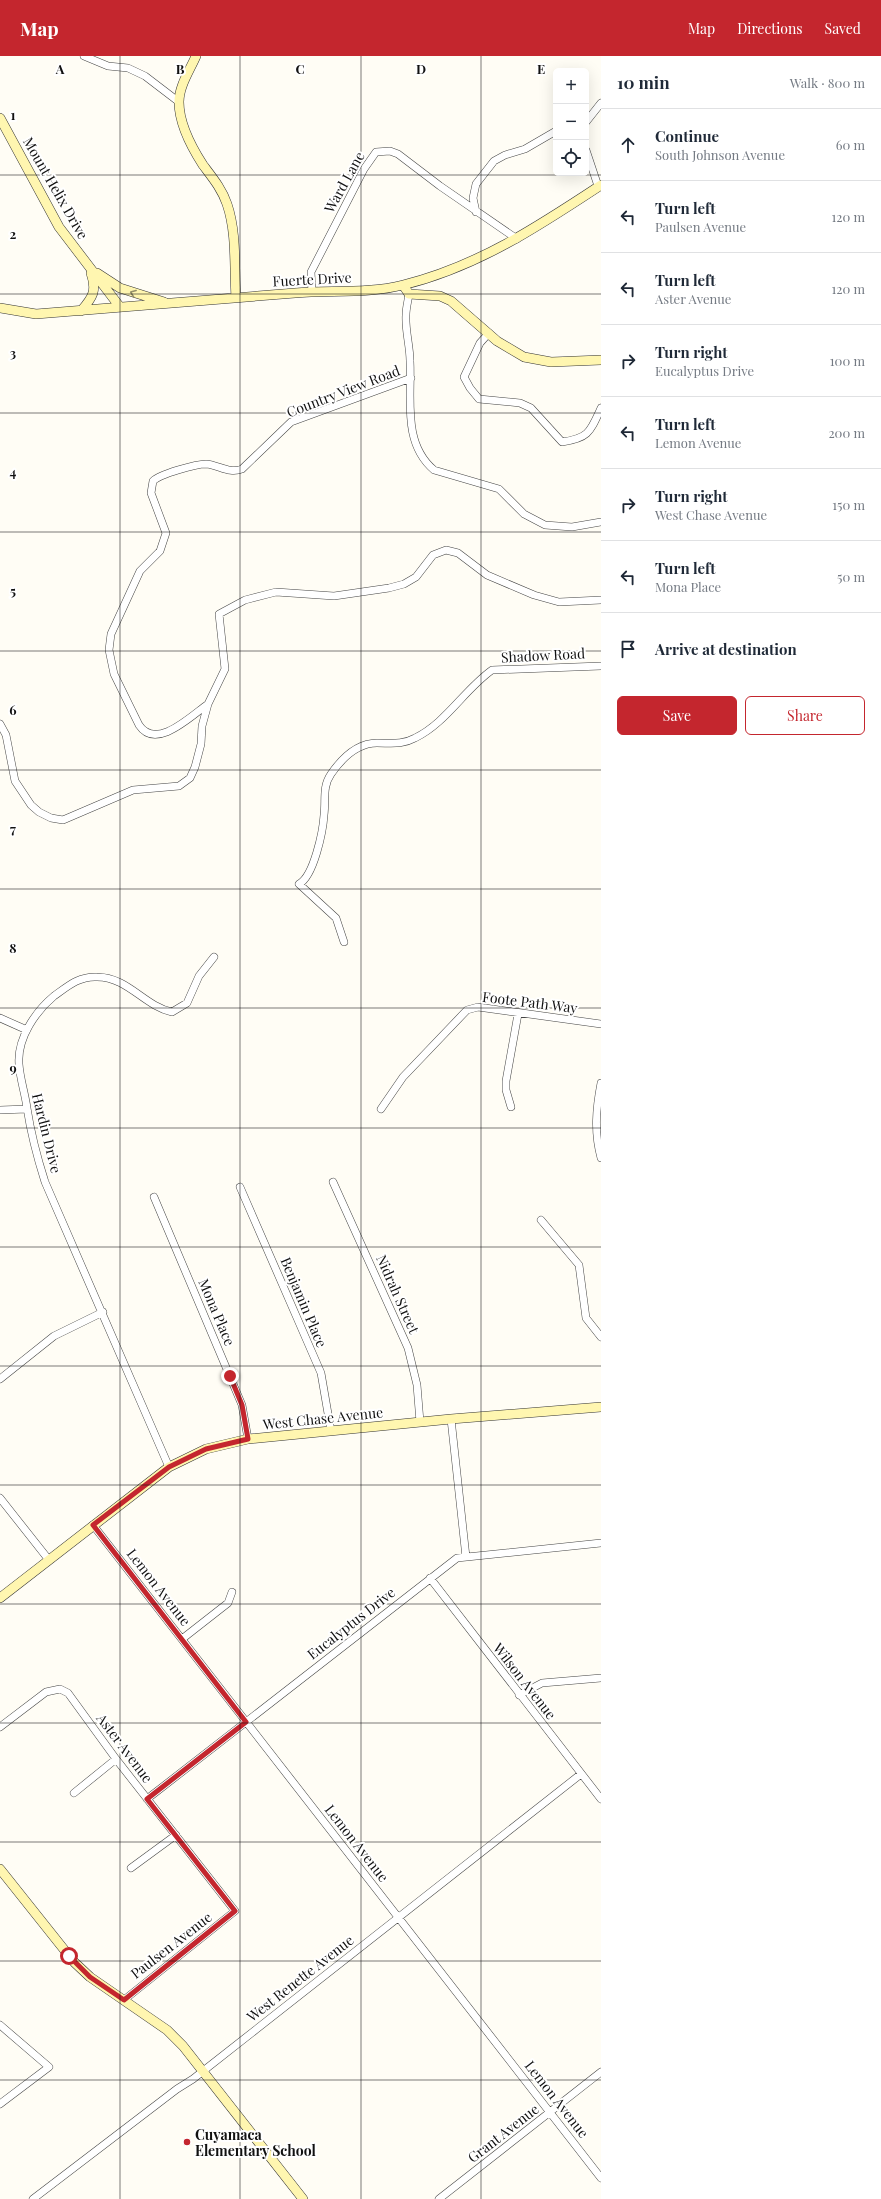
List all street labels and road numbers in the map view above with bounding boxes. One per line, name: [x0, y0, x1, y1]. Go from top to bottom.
street label: Mount Helix Drive: [19, 134, 93, 242]
street label: Ward Lane: [319, 148, 369, 217]
street label: Fuerte Drive: [272, 267, 352, 291]
street label: Country View Road: [284, 361, 402, 421]
street label: Shadow Road: [500, 643, 586, 667]
street label: Foote Path Way: [481, 987, 579, 1017]
street label: Hardin Drive: [28, 1091, 66, 1175]
street label: Nidrah Street: [372, 1252, 424, 1337]
street label: Benjamin Place: [276, 1254, 332, 1350]
street label: Mona Place: [194, 1276, 240, 1348]
street label: West Chase Avenue: [261, 1402, 384, 1434]
street label: Lemon Avenue: [123, 1545, 195, 1629]
street label: Eucalyptus Drive: [303, 1583, 399, 1663]
street label: Wilson Avenue: [489, 1638, 561, 1723]
street label: Aster Avenue: [92, 1709, 157, 1787]
street label: Lemon Avenue: [321, 1801, 393, 1885]
street label: Paulsen Avenue: [126, 1907, 216, 1983]
street label: West Renette Avenue: [242, 1930, 357, 2026]
street label: Lemon Avenue: [521, 2057, 593, 2141]
street label: Grant Avenue: [464, 2099, 542, 2167]

